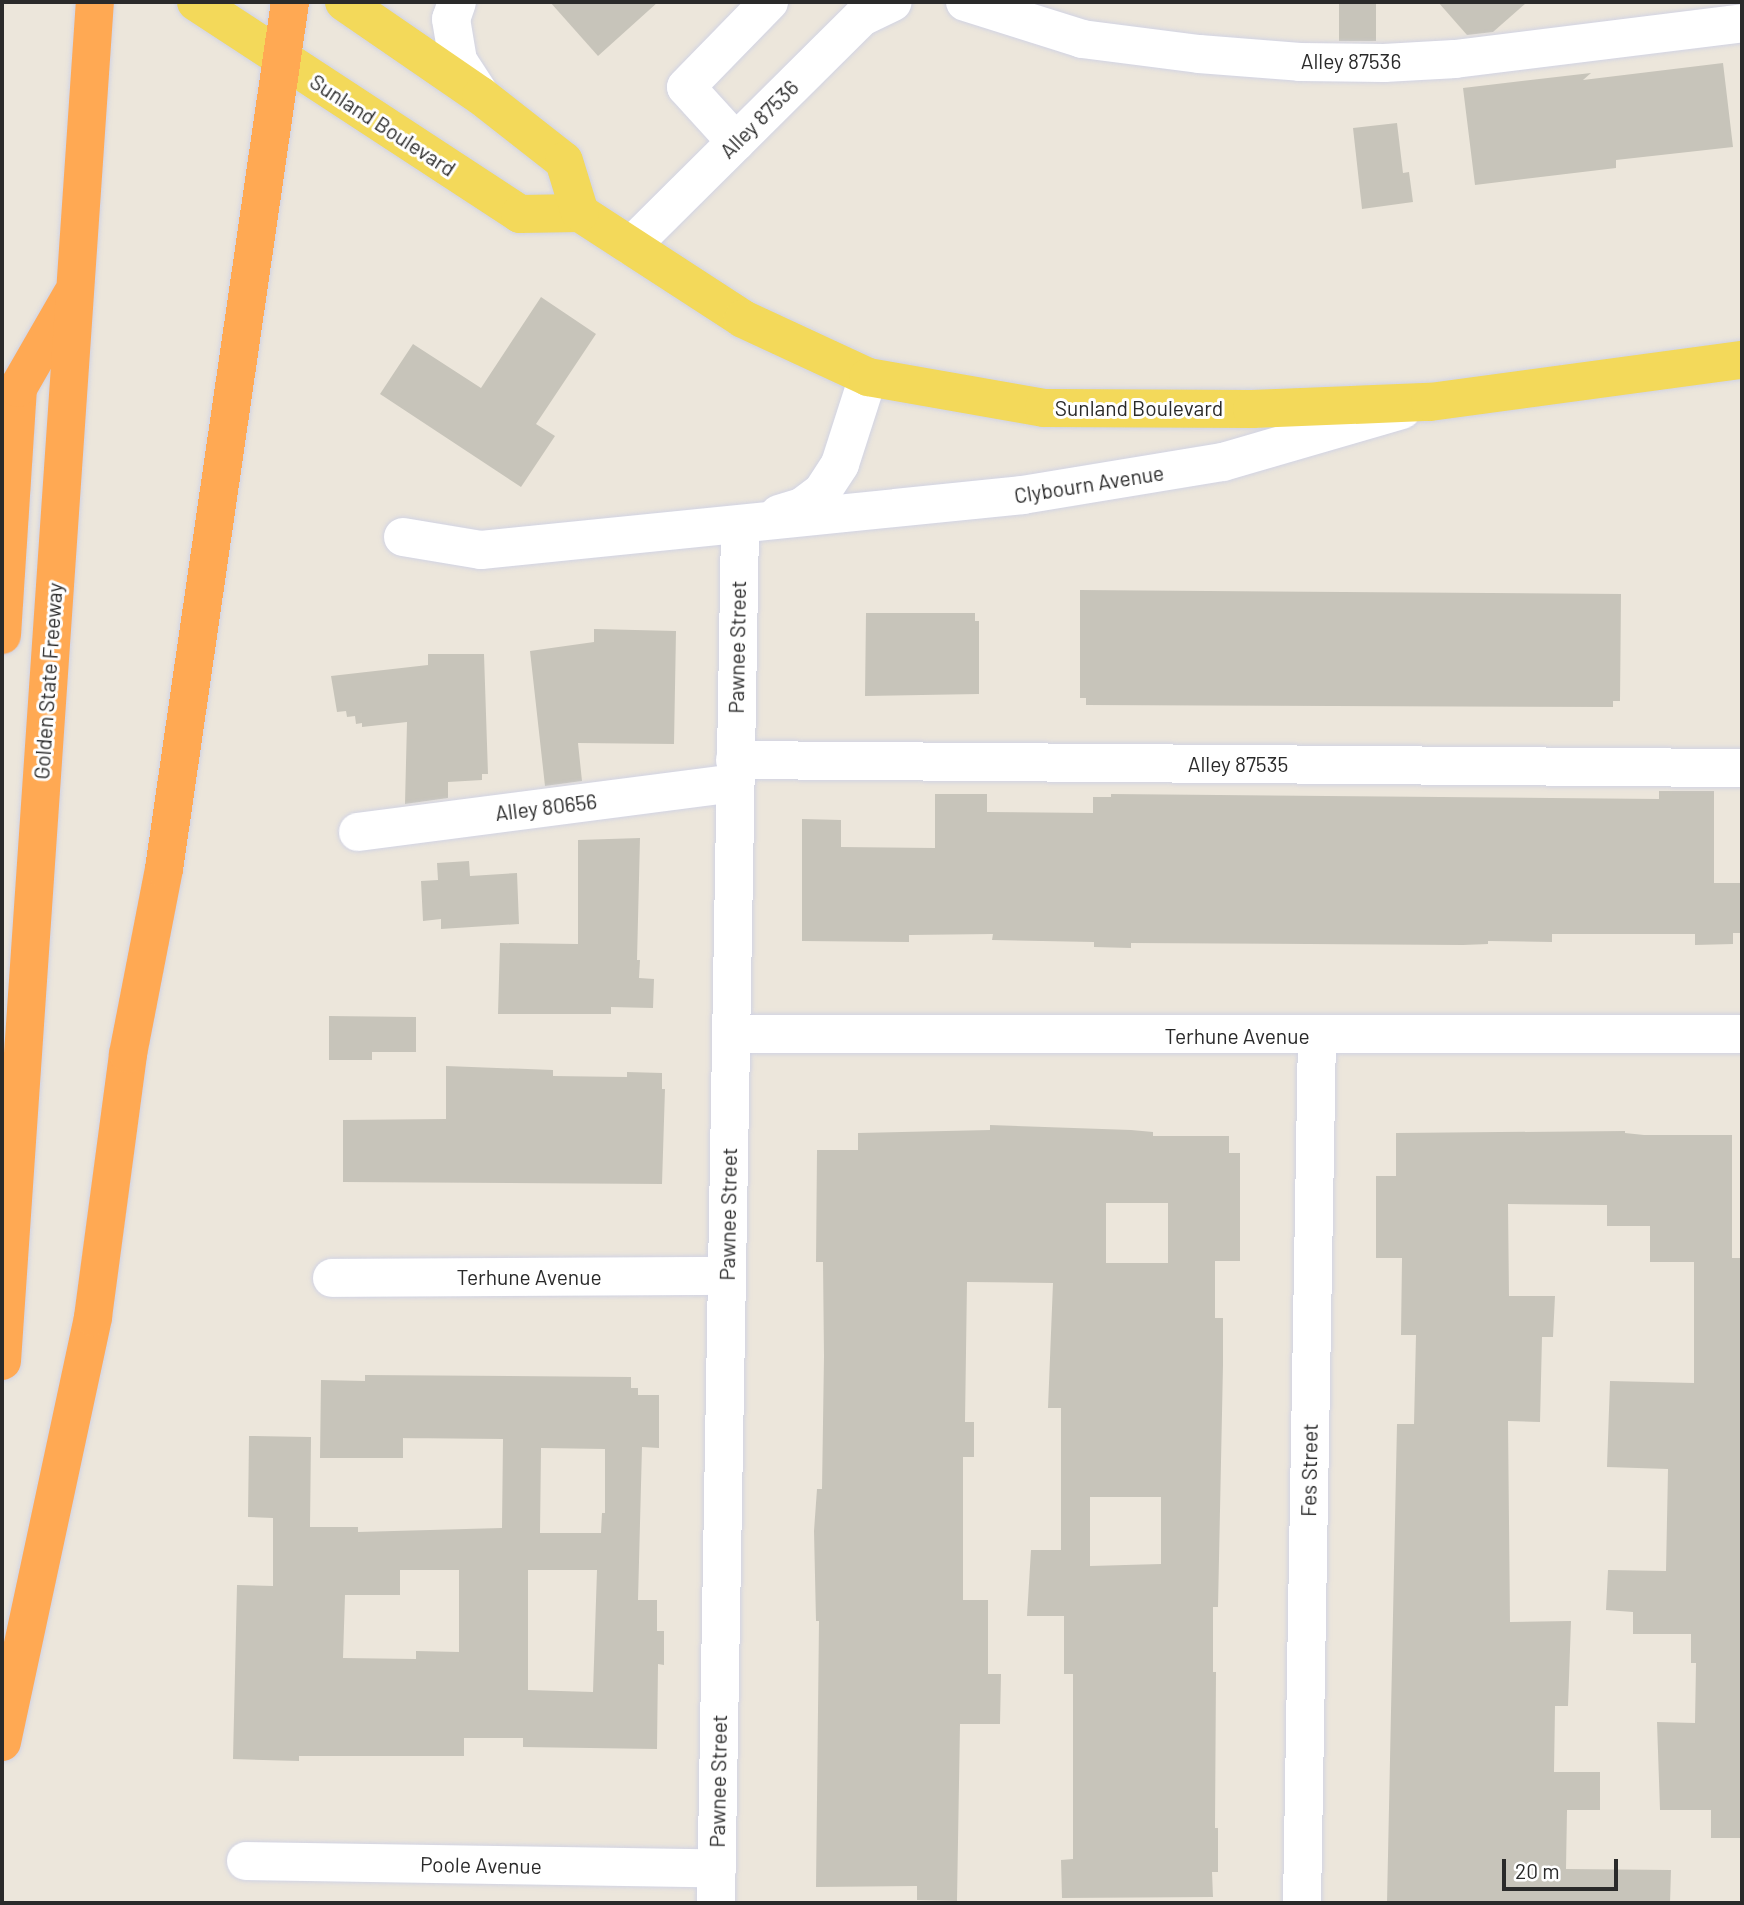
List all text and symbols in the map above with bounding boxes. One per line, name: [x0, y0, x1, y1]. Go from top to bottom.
street label: Alley 87536: [1301, 48, 1401, 74]
street label: Sunland Boulevard: [306, 69, 460, 181]
street label: Alley 87536: [715, 75, 803, 163]
street label: Sunland Boulevard: [1055, 395, 1223, 421]
street label: Clybourn Avenue: [1012, 460, 1166, 508]
street label: Pawnee Street: [723, 580, 751, 714]
street label: Golden State Freeway: [29, 582, 67, 780]
street label: Alley 87535: [1188, 751, 1288, 777]
street label: Alley 80656: [494, 788, 598, 826]
street label: Terhune Avenue: [1164, 1023, 1310, 1049]
street label: Pawnee Street: [714, 1147, 742, 1281]
street label: Terhune Avenue: [456, 1264, 602, 1290]
street label: Fes Street: [1296, 1423, 1322, 1517]
street label: Pawnee Street: [704, 1714, 732, 1848]
scale bar: [1506, 1846, 1622, 1890]
street label: Poole Avenue: [420, 1851, 542, 1879]
text: 20 m: [1515, 1858, 1560, 1883]

